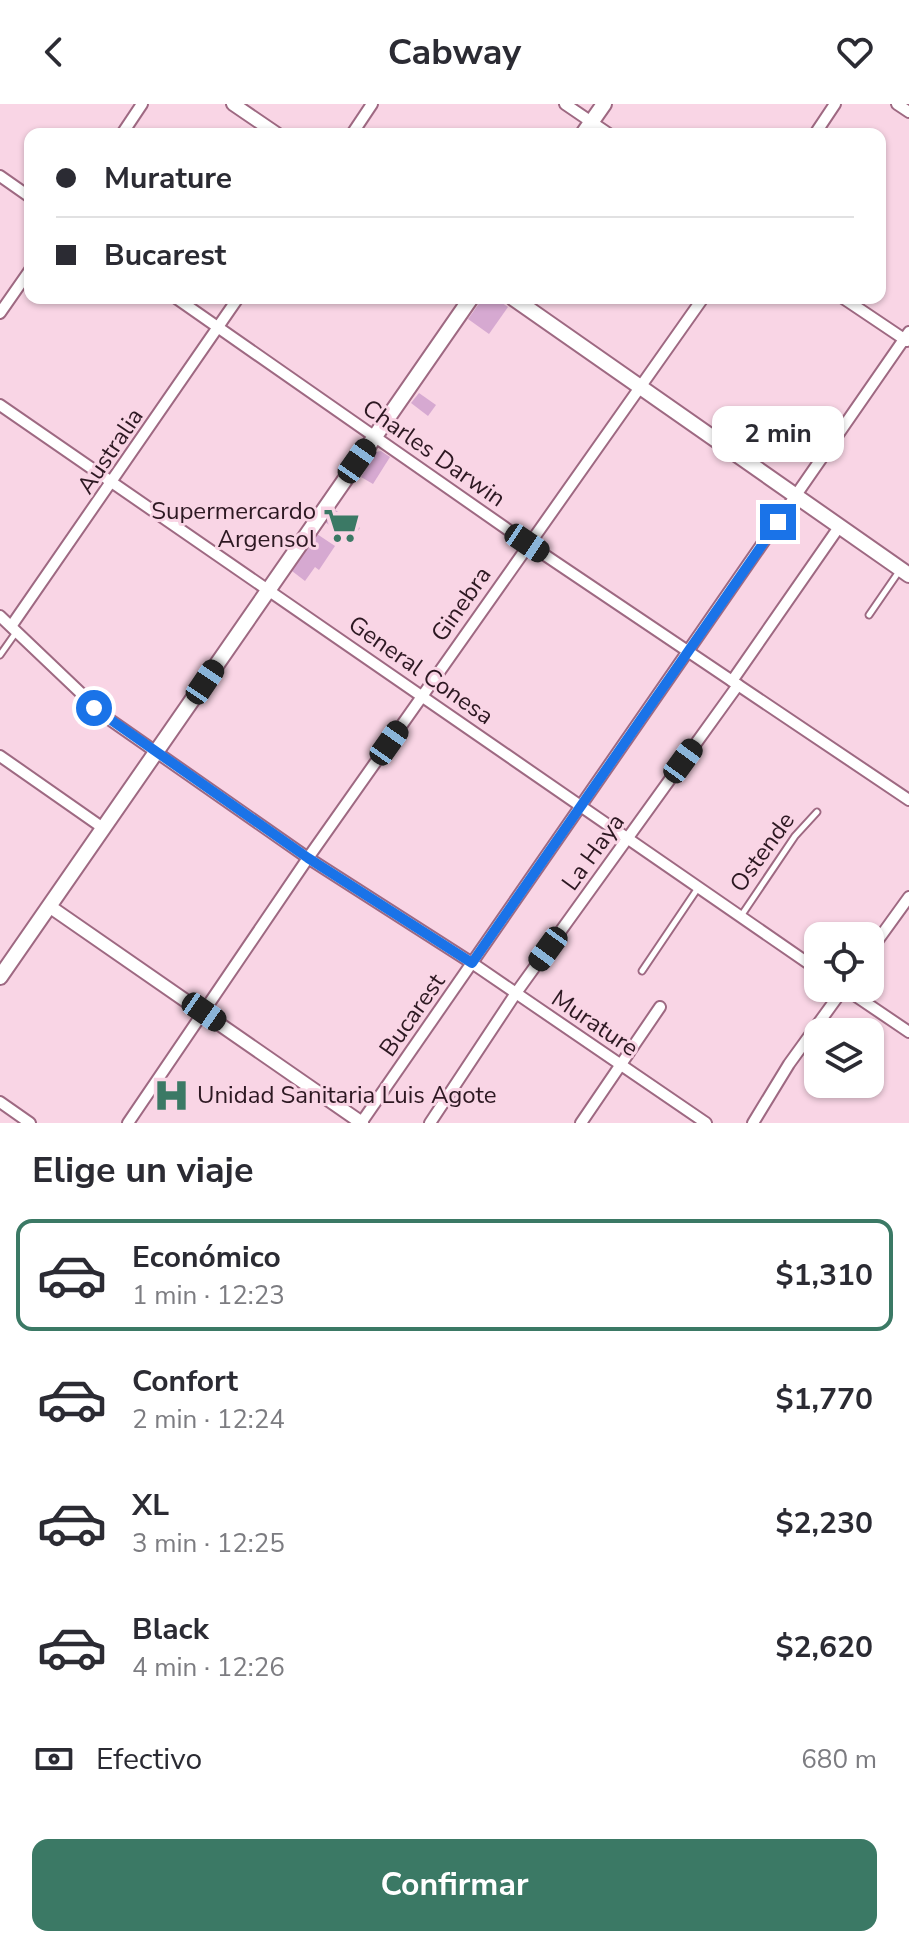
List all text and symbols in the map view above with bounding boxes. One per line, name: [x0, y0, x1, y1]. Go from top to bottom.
text: Cabway: [388, 28, 521, 77]
icon: back: [32, 30, 76, 74]
icon: heart: [833, 30, 877, 74]
text: Murature: [104, 158, 232, 199]
text: Bucarest: [104, 235, 226, 276]
street label: Charles Darwin: [356, 392, 512, 514]
street label: Australia: [70, 402, 150, 500]
callout: 2 min: [712, 406, 844, 462]
text: 2 min: [744, 416, 812, 451]
car: [333, 434, 381, 488]
place label: Supermercardo Argensol: [151, 495, 316, 555]
route end: [760, 504, 796, 540]
supermarket icon: Supermercardo Argensol: [323, 506, 361, 544]
car: [500, 520, 554, 566]
street label: Ginebra: [424, 560, 498, 648]
street label: General Conesa: [342, 608, 500, 732]
car: [182, 655, 228, 709]
route start: [76, 690, 112, 726]
car: [365, 716, 413, 770]
car: [659, 735, 707, 787]
street label: Ostende: [722, 806, 802, 898]
street label: La Haya: [554, 807, 632, 897]
map controls: [804, 922, 884, 1098]
button: locate: [804, 922, 884, 1002]
car: [524, 923, 572, 975]
street label: Bucarest: [372, 967, 453, 1063]
street label: Murature: [545, 982, 645, 1064]
car: [177, 988, 231, 1036]
button: layers: [804, 1018, 884, 1098]
hospital icon: Unidad Sanitaria Luis Agote: [152, 1076, 190, 1114]
place label: Unidad Sanitaria Luis Agote: [197, 1079, 497, 1111]
text: Elige un viaje: [32, 1146, 253, 1195]
text: Económico: [132, 1237, 281, 1278]
icon: car: [36, 1239, 108, 1311]
text: $1,310: [776, 1255, 873, 1296]
text: 1 min · 12:23: [132, 1278, 285, 1313]
text: Confort: [132, 1361, 238, 1402]
icon: car: [36, 1363, 108, 1435]
text: $1,770: [776, 1379, 873, 1420]
text: 2 min · 12:24: [132, 1402, 285, 1437]
text: XL: [132, 1485, 169, 1526]
icon: car: [36, 1487, 108, 1559]
text: $2,230: [776, 1503, 873, 1544]
text: 3 min · 12:25: [132, 1526, 285, 1561]
text: Black: [132, 1609, 209, 1650]
icon: car: [36, 1611, 108, 1683]
text: $2,620: [776, 1627, 873, 1668]
text: 4 min · 12:26: [132, 1650, 285, 1685]
icon: cash: [32, 1737, 76, 1781]
text: Efectivo: [96, 1739, 202, 1780]
text: 680 m: [801, 1742, 877, 1777]
button: Confirmar: [32, 1839, 877, 1931]

